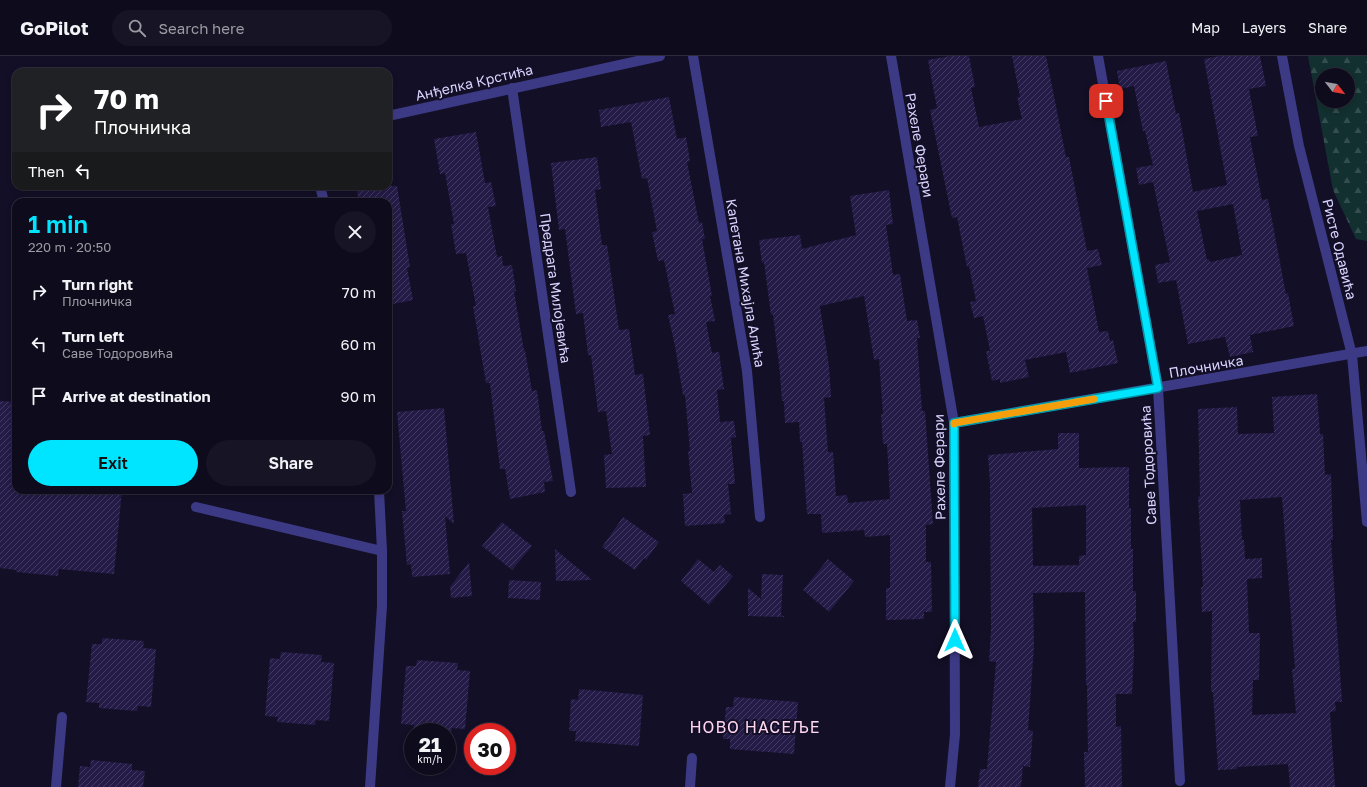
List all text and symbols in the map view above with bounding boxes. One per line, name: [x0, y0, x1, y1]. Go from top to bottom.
search box: [112, 10, 392, 46]
text: GoPilot: [20, 16, 88, 39]
icon: search: [126, 17, 148, 39]
text: Search here: [158, 19, 244, 37]
text: Map: [1191, 19, 1220, 36]
text: Layers: [1242, 19, 1286, 36]
text: Share: [1308, 19, 1347, 36]
street label: Анђелка Крстића: [414, 60, 534, 104]
north arrow: [1315, 68, 1355, 108]
map controls: [1315, 68, 1355, 108]
text: 70 m: [94, 82, 159, 115]
icon: right: [28, 84, 80, 136]
pin: [1089, 84, 1123, 118]
icon: arrive: [1095, 90, 1117, 112]
street label: Рахеле Ферари: [902, 91, 938, 199]
text: Плочничка: [94, 116, 191, 138]
icon: left: [72, 160, 94, 182]
text: Then: [28, 162, 64, 180]
street label: Капетана Михајла Алића: [723, 197, 769, 369]
street label: Ристе Одавића: [1319, 197, 1361, 301]
text: 1 min: [28, 209, 88, 238]
button: close: [334, 211, 376, 253]
street label: Предрага Милојевића: [537, 212, 575, 364]
text: 220 m · 20:50: [28, 239, 111, 255]
text: Turn right: [62, 275, 133, 293]
icon: right: [28, 281, 50, 303]
text: 70 m: [342, 283, 376, 301]
text: Плочничка: [62, 293, 132, 309]
text: Turn left: [62, 327, 124, 345]
icon: left: [28, 333, 50, 355]
text: 60 m: [341, 335, 376, 353]
text: Саве Тодоровића: [62, 345, 173, 361]
street label: Плочничка: [1167, 351, 1245, 381]
icon: arrive: [28, 385, 50, 407]
text: Arrive at destination: [62, 387, 211, 405]
text: 90 m: [341, 387, 376, 405]
street label: Саве Тодоровића: [1136, 405, 1160, 525]
street label: Рахеле Ферари: [930, 414, 948, 520]
button: Exit: [28, 440, 198, 486]
button: Share: [206, 440, 376, 486]
position arrow: [934, 619, 976, 661]
district label: НОВО НАСЕЉЕ: [689, 717, 821, 737]
speed limit sign: 30: [464, 723, 516, 775]
text: 21: [419, 732, 441, 756]
text: km/h: [417, 753, 443, 765]

